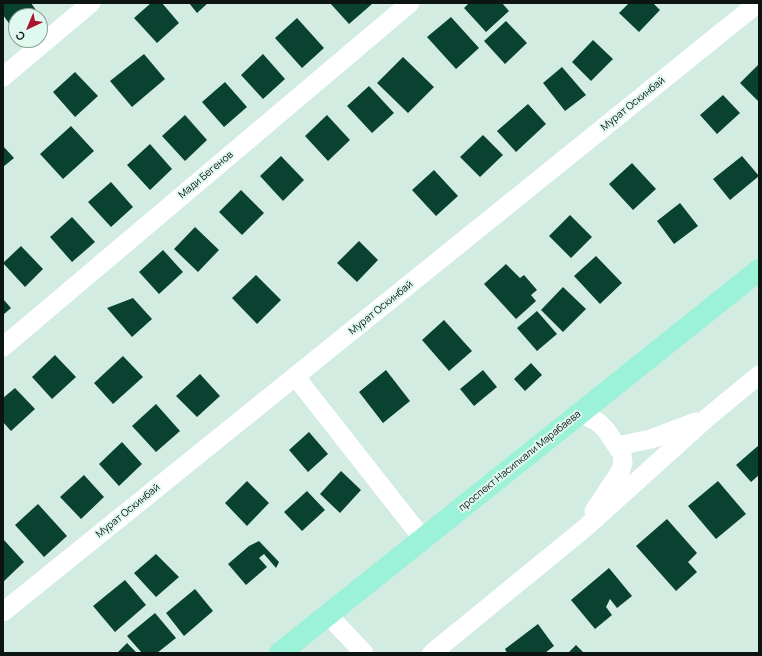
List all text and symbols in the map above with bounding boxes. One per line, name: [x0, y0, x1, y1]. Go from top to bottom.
north arrow: [8, 8, 48, 48]
text: С: [12, 28, 28, 44]
street label: Мурат Оскинбай: [599, 75, 667, 133]
street label: Мади Бегенов: [176, 149, 236, 201]
street label: Мурат Оскинбай: [347, 279, 415, 337]
street label: проспект Насипкали Марабаева: [457, 408, 583, 514]
street label: Мурат Оскинбай: [94, 482, 162, 540]

